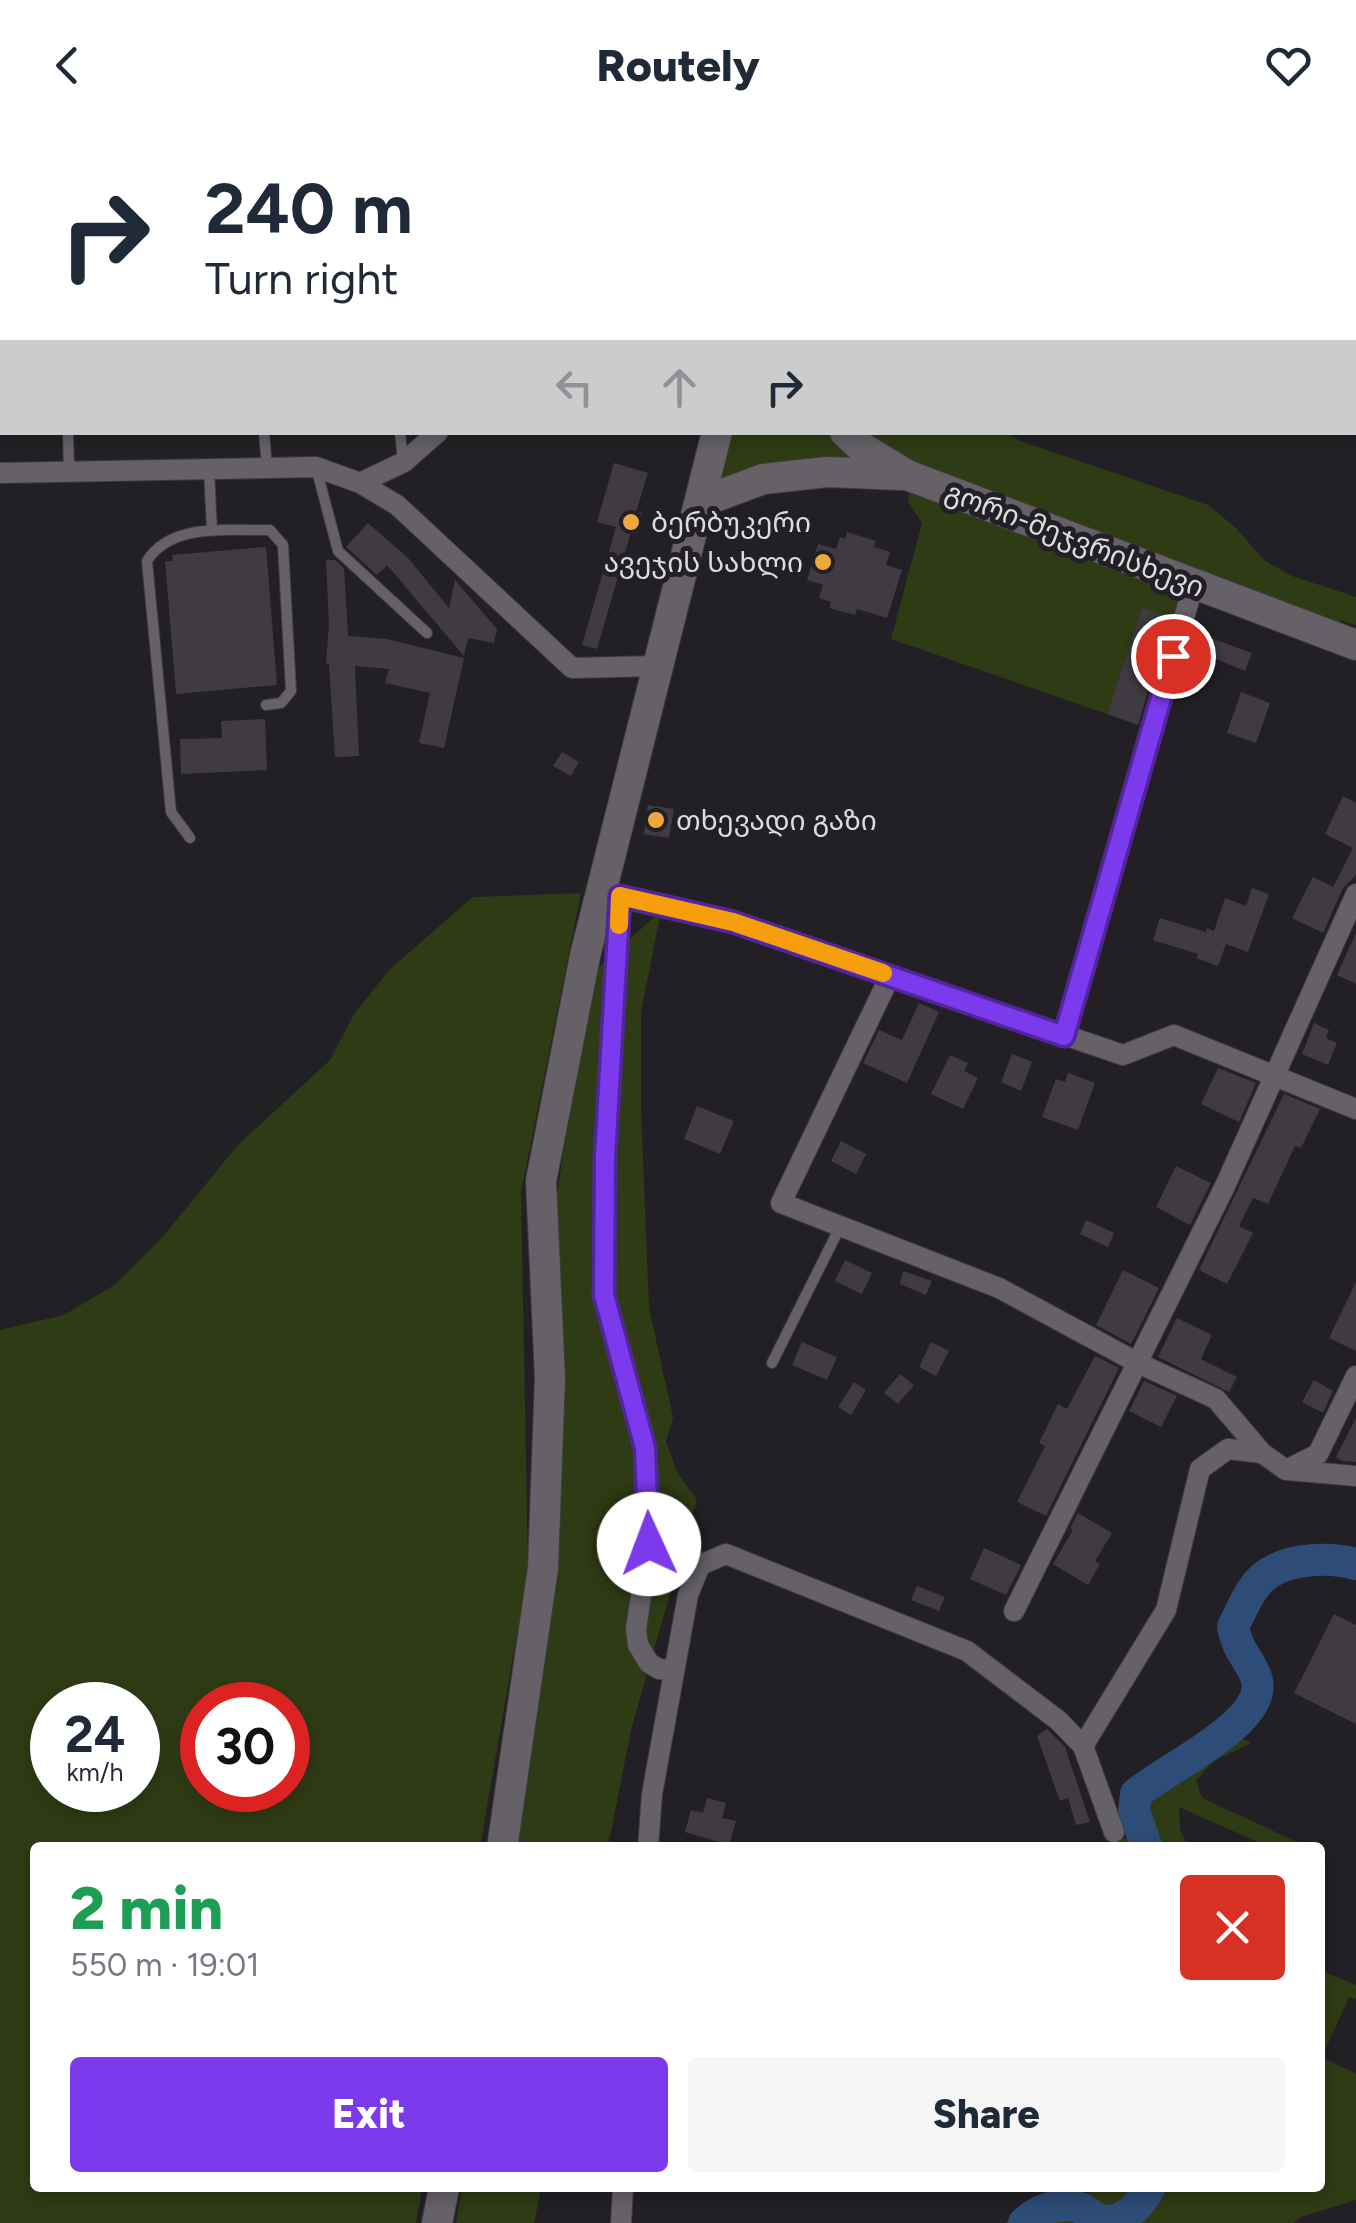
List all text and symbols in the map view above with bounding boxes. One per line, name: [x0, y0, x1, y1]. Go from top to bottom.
icon: back: [40, 38, 95, 93]
text: Routely: [596, 38, 760, 92]
icon: heart: [1261, 38, 1316, 93]
text: 240 m: [205, 166, 413, 251]
icon: right: [40, 170, 170, 300]
text: Turn right: [205, 251, 398, 305]
icon: left: [547, 360, 602, 415]
icon: ahead: [652, 360, 707, 415]
icon: right: [757, 360, 812, 415]
street label: გორი-მეჯვრისხევი: [941, 474, 1209, 604]
place label: ბერბუკერი: [651, 505, 811, 539]
marker: ბერბუკერი: [620, 511, 642, 533]
place label: ავეჯის სახლი: [604, 545, 803, 579]
marker: ავეჯის სახლი: [812, 551, 834, 573]
pin: [1131, 614, 1216, 699]
icon: arrive: [1146, 629, 1201, 684]
place label: თხევადი გაზი: [676, 803, 877, 837]
marker: თხევადი გაზი: [645, 809, 667, 831]
position arrow: [597, 1492, 701, 1596]
speed limit sign: 30: [180, 1682, 310, 1812]
text: 24: [65, 1704, 125, 1765]
text: km/h: [66, 1757, 124, 1787]
text: 2 min: [70, 1872, 223, 1944]
button: close: [1180, 1875, 1285, 1980]
text: 550 m · 19:01: [70, 1946, 260, 1984]
button: Exit: [70, 2057, 668, 2172]
button: Share: [688, 2057, 1285, 2172]

